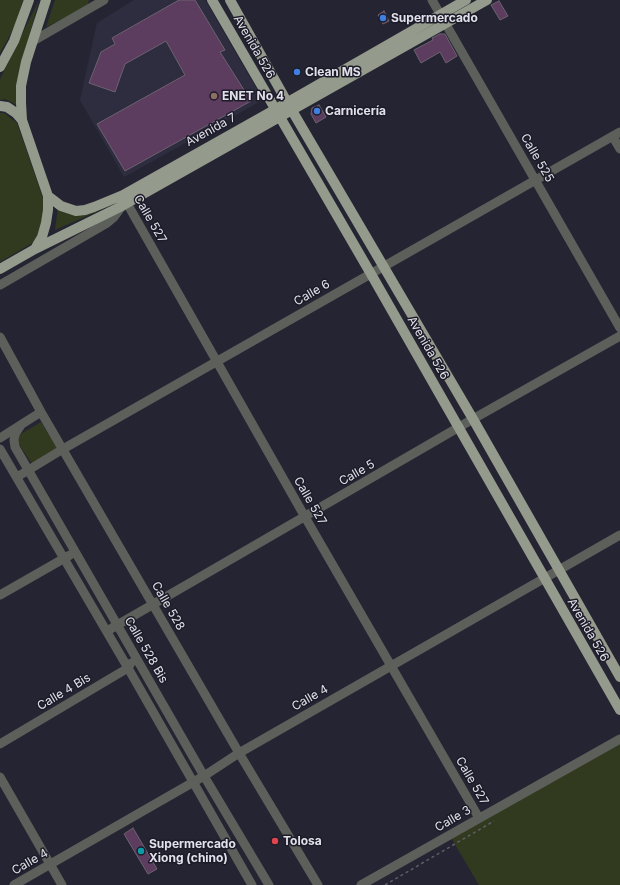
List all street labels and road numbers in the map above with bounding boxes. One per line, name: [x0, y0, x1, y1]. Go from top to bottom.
street label: Avenida 526: [230, 13, 278, 81]
street label: Avenida 7: [183, 110, 239, 150]
street label: Calle 525: [517, 131, 557, 185]
street label: Calle 527: [130, 192, 170, 246]
street label: Calle 6: [291, 277, 333, 309]
street label: Avenida 526: [404, 314, 452, 382]
street label: Calle 5: [337, 457, 377, 489]
street label: Calle 527: [290, 474, 330, 528]
street label: Calle 528: [148, 579, 188, 633]
street label: Avenida 526: [564, 596, 612, 664]
street label: Calle 528 Bis: [121, 614, 171, 686]
street label: Calle 4 Bis: [35, 670, 93, 714]
street label: Calle 4: [289, 682, 331, 714]
street label: Calle 527: [452, 754, 492, 808]
street label: Calle 3: [432, 803, 474, 835]
street label: Calle 4: [9, 846, 51, 878]

